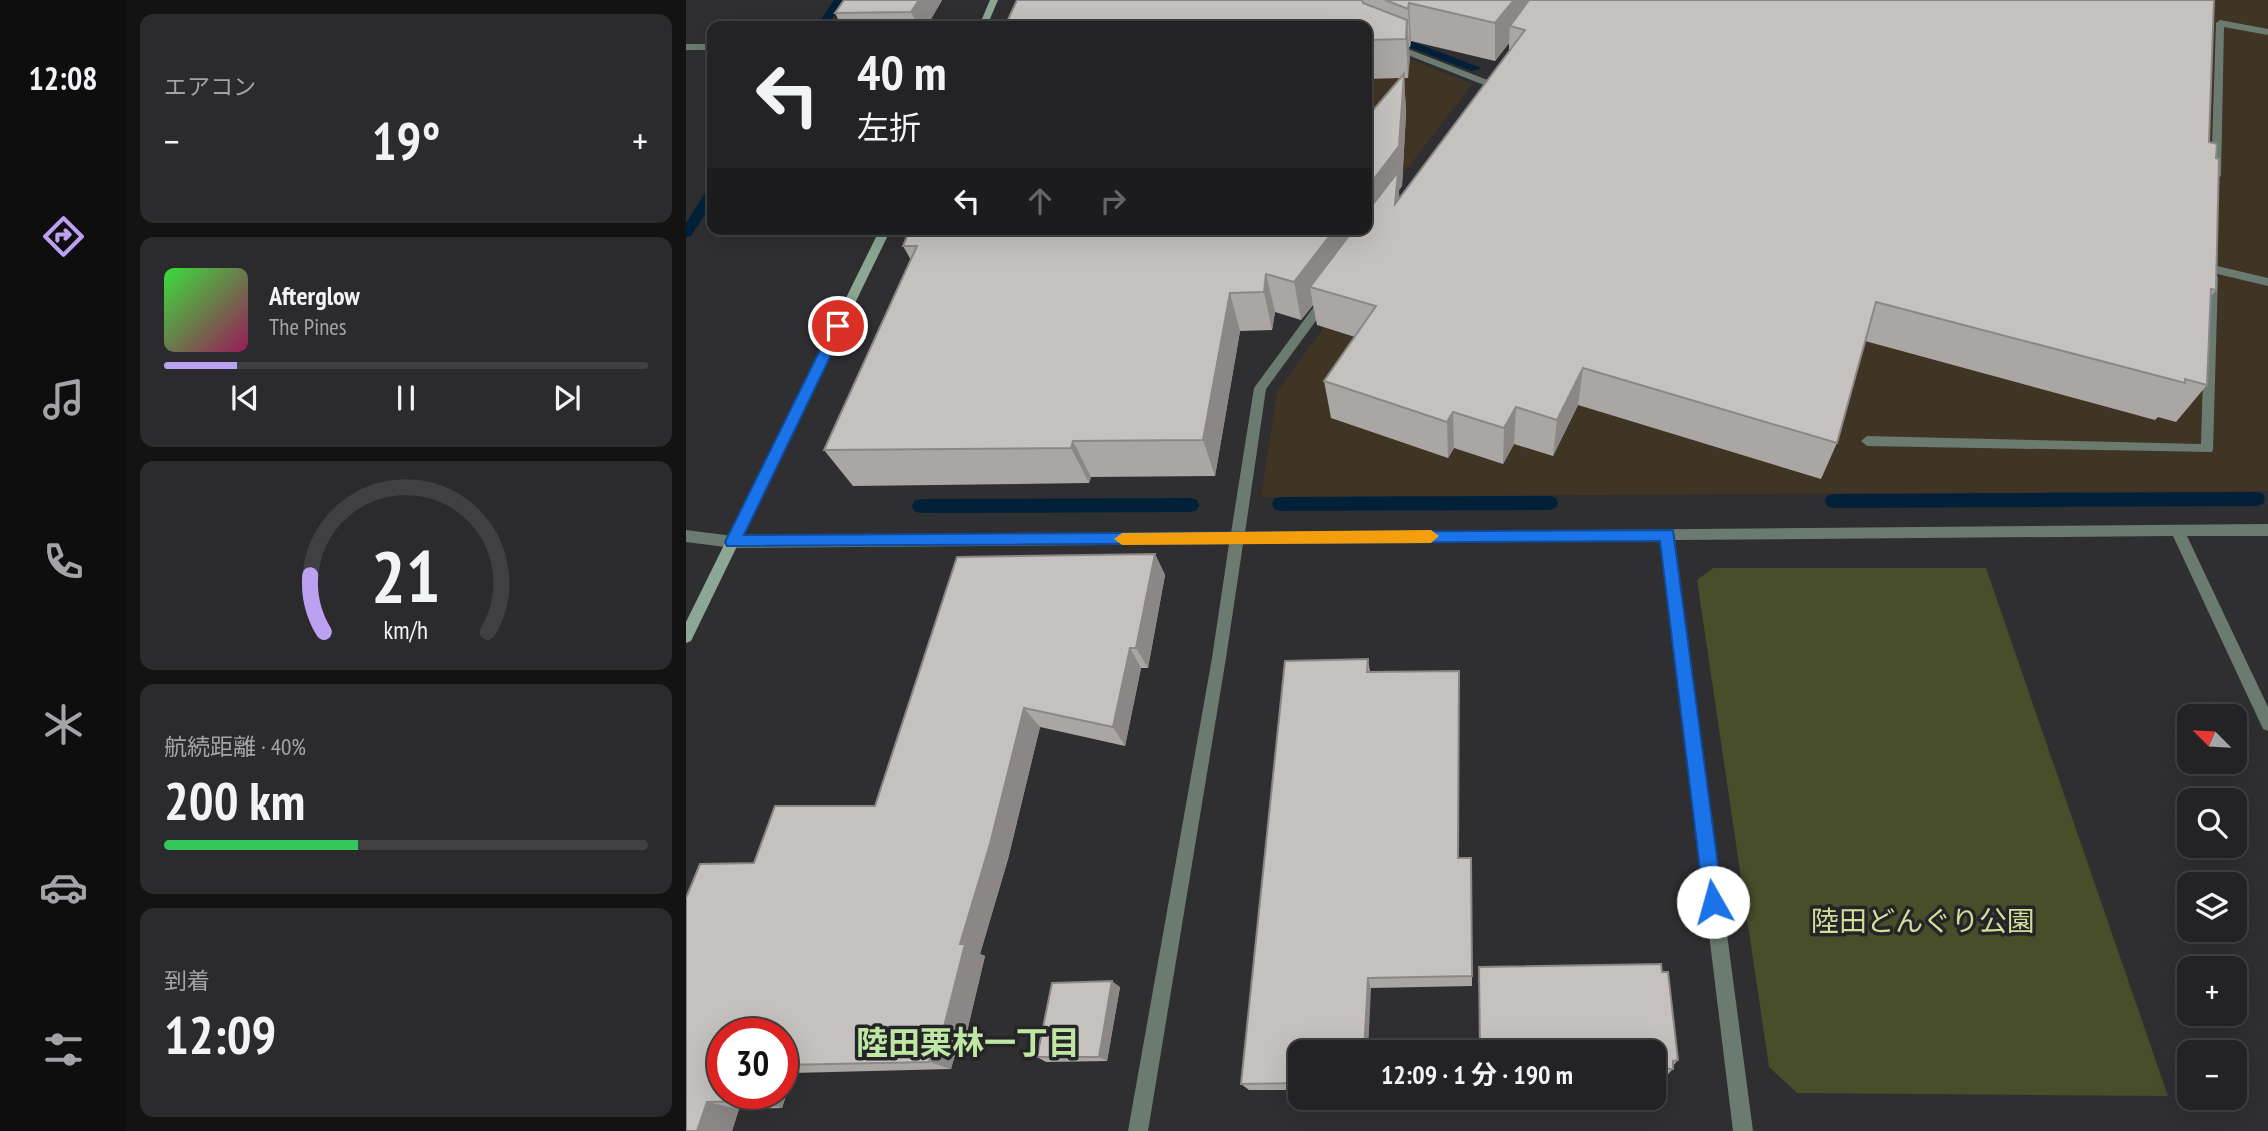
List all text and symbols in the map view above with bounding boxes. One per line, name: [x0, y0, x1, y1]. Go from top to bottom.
text: 40 m: [857, 40, 946, 104]
icon: left: [742, 49, 833, 140]
text: 12:08: [28, 57, 98, 99]
text: エアコン: [164, 72, 256, 101]
text: 左折: [857, 106, 921, 148]
text: 19°: [372, 107, 440, 174]
text: −: [164, 116, 180, 165]
text: +: [632, 116, 648, 165]
icon: left: [948, 182, 986, 220]
icon: ahead: [1021, 182, 1059, 220]
icon: right: [1094, 182, 1132, 220]
icon: directions: [39, 212, 88, 261]
text: Afterglow: [269, 279, 360, 312]
pin: [808, 296, 868, 356]
icon: arrive: [819, 307, 857, 345]
text: The Pines: [269, 312, 347, 341]
icon: music: [39, 375, 88, 424]
icon: previous: [226, 379, 264, 417]
icon: pause: [387, 379, 425, 417]
icon: next: [548, 379, 586, 417]
text: 21: [371, 528, 441, 622]
icon: phone: [39, 537, 88, 586]
text: km/h: [384, 613, 428, 645]
icon: climate: [39, 700, 88, 749]
north arrow: [2177, 704, 2247, 774]
map controls: [2177, 704, 2247, 1110]
text: 航続距離 · 40%: [164, 732, 306, 761]
text: 200 km: [164, 767, 305, 834]
button: search: [2177, 788, 2247, 858]
icon: car: [39, 863, 88, 912]
position arrow: [1676, 865, 1750, 939]
button: layers: [2177, 872, 2247, 942]
park label: 陸田どんぐり公園: [1811, 902, 2035, 939]
button: +: [2177, 956, 2247, 1026]
text: 到着: [164, 966, 210, 995]
text: 12:09: [164, 1001, 276, 1068]
speed limit sign: 30: [707, 1018, 798, 1109]
district label: 陸田栗林一丁目: [856, 1021, 1080, 1063]
icon: filters: [39, 1025, 88, 1074]
button: −: [2177, 1040, 2247, 1110]
text: 12:09 · 1 分 · 190 m: [1381, 1058, 1573, 1091]

